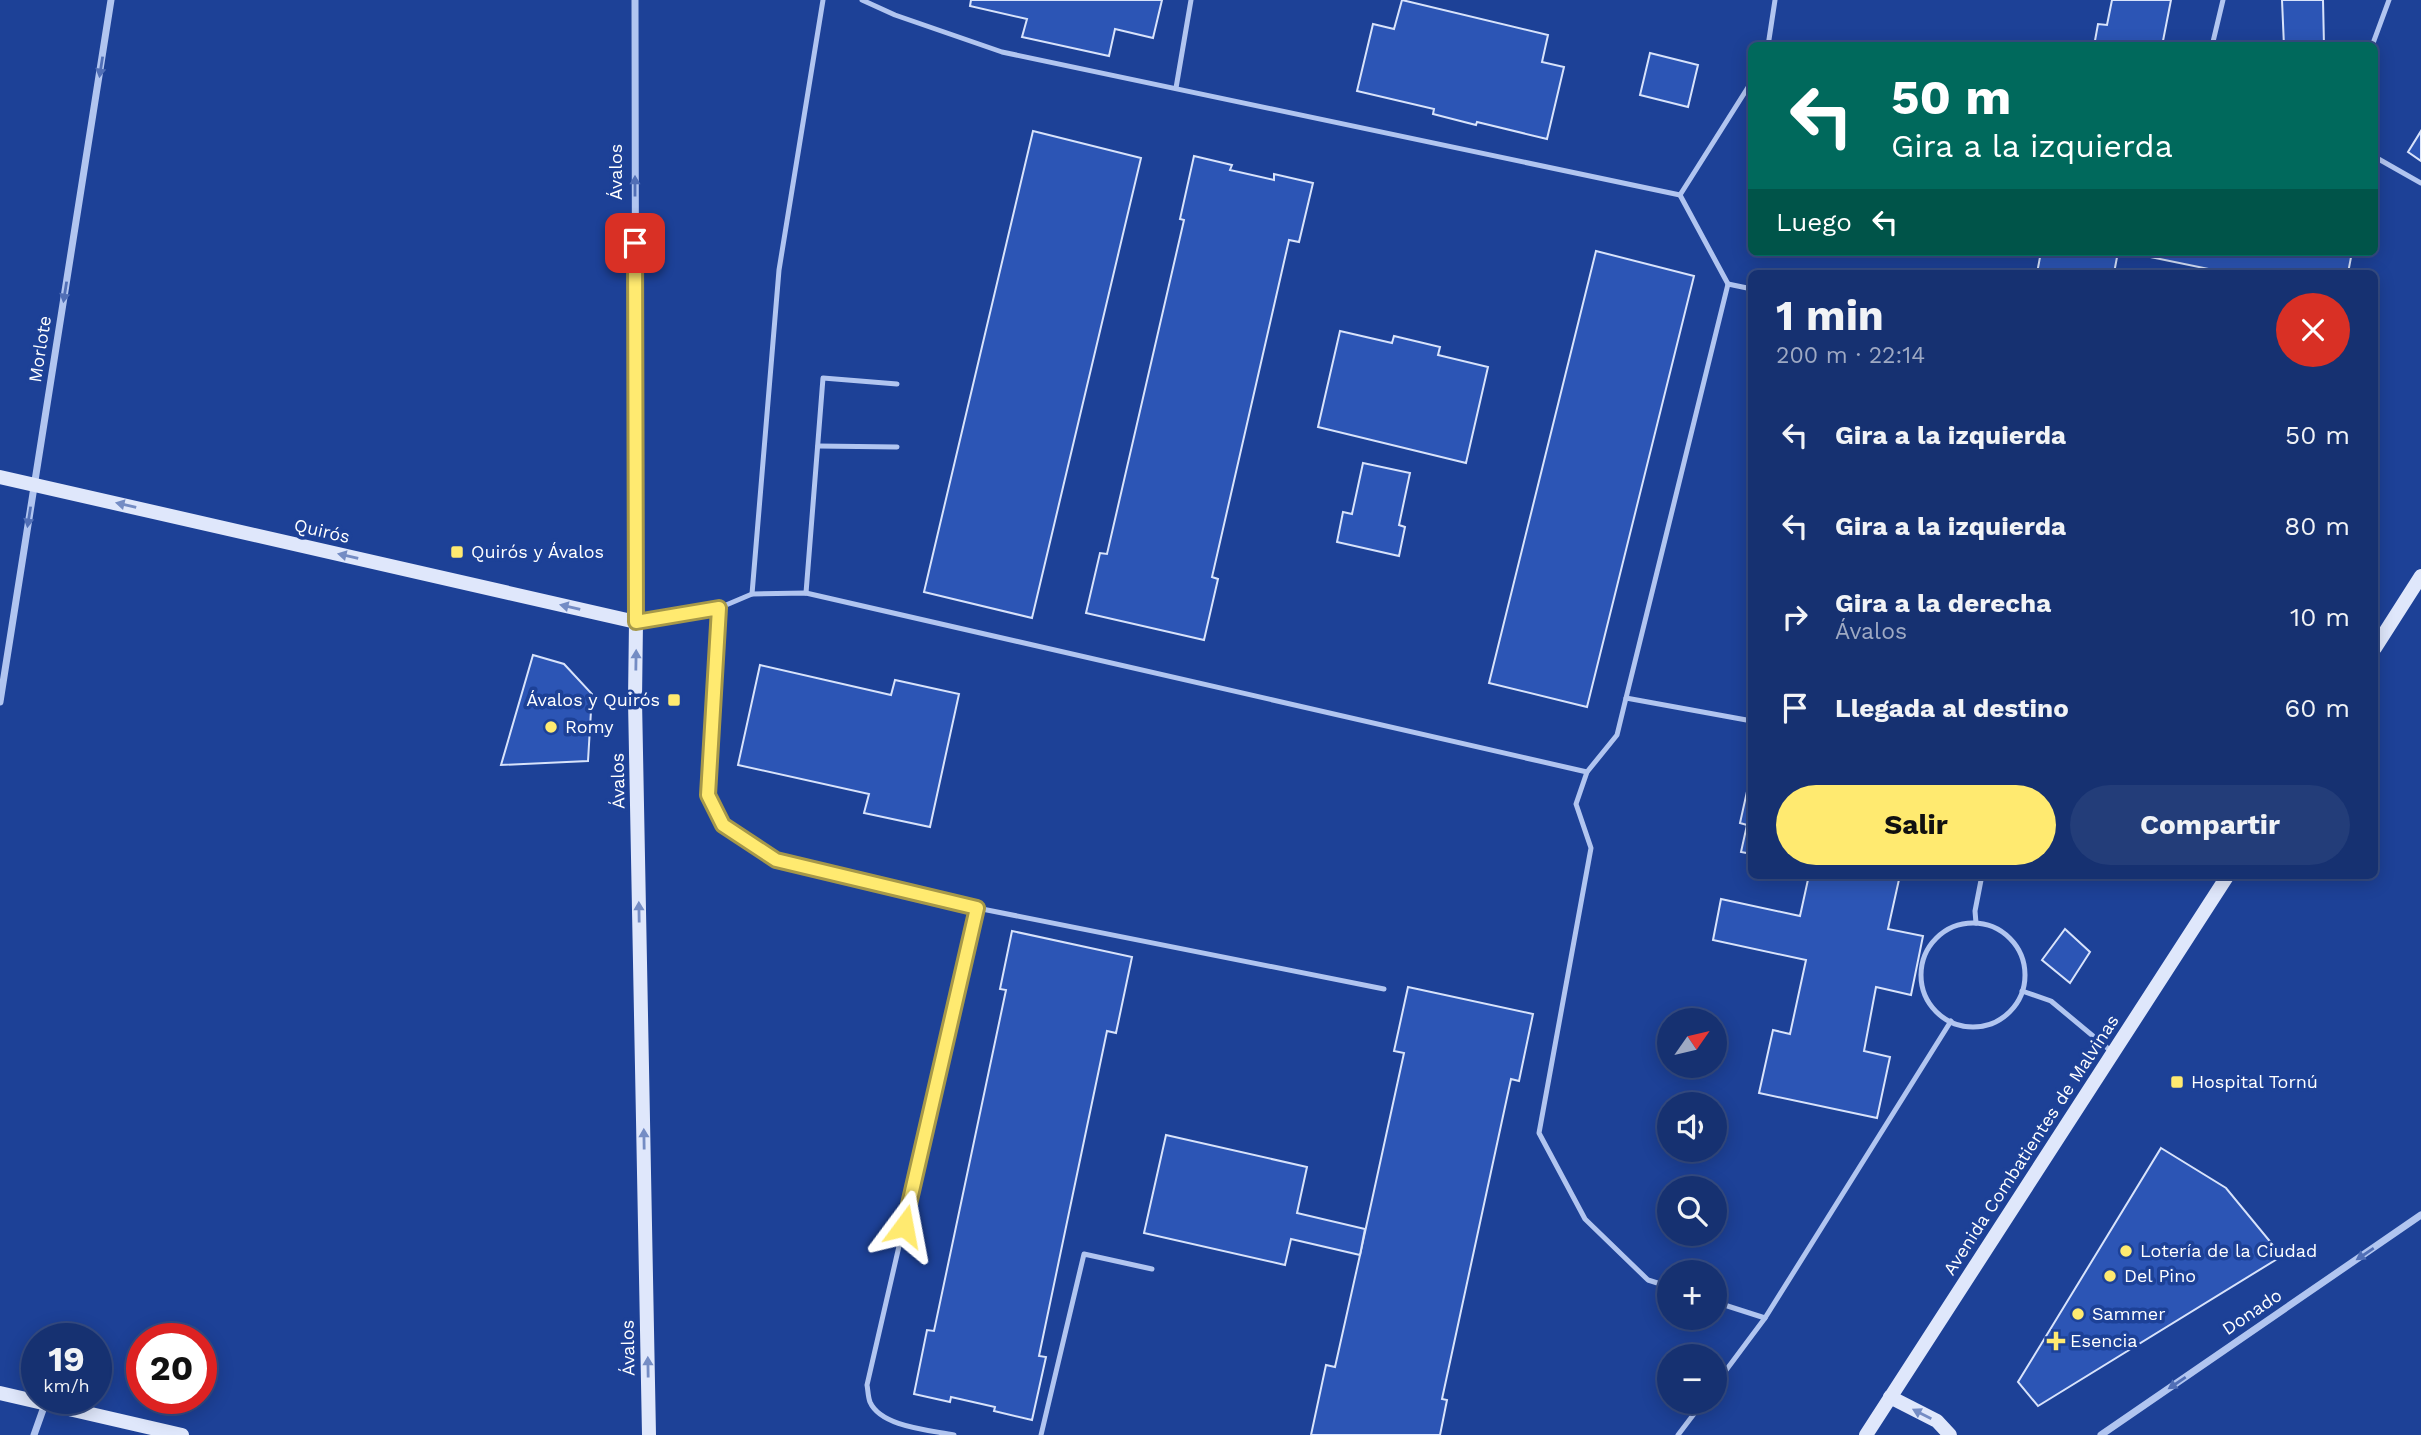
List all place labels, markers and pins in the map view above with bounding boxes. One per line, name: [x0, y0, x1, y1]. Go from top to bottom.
pin: [605, 213, 665, 273]
place label: Quirós y Ávalos: [471, 541, 604, 562]
marker: Quirós y Ávalos: [449, 544, 465, 560]
place label: Ávalos y Quirós: [526, 689, 660, 710]
marker: Ávalos y Quirós: [666, 692, 682, 708]
place label: Romy: [565, 716, 614, 737]
marker: Romy: [543, 719, 559, 735]
place label: Hospital Tornú: [2191, 1071, 2318, 1092]
marker: Hospital Tornú: [2169, 1074, 2185, 1090]
place label: Lotería de la Ciudad: [2140, 1240, 2317, 1261]
marker: Lotería de la Ciudad: [2118, 1243, 2134, 1259]
place label: Del Pino: [2124, 1265, 2196, 1286]
marker: Del Pino: [2102, 1268, 2118, 1284]
place label: Sammer: [2092, 1303, 2166, 1324]
marker: Sammer: [2070, 1306, 2086, 1322]
place label: Esencia: [2070, 1330, 2138, 1351]
marker: Esencia: [2048, 1333, 2064, 1349]

